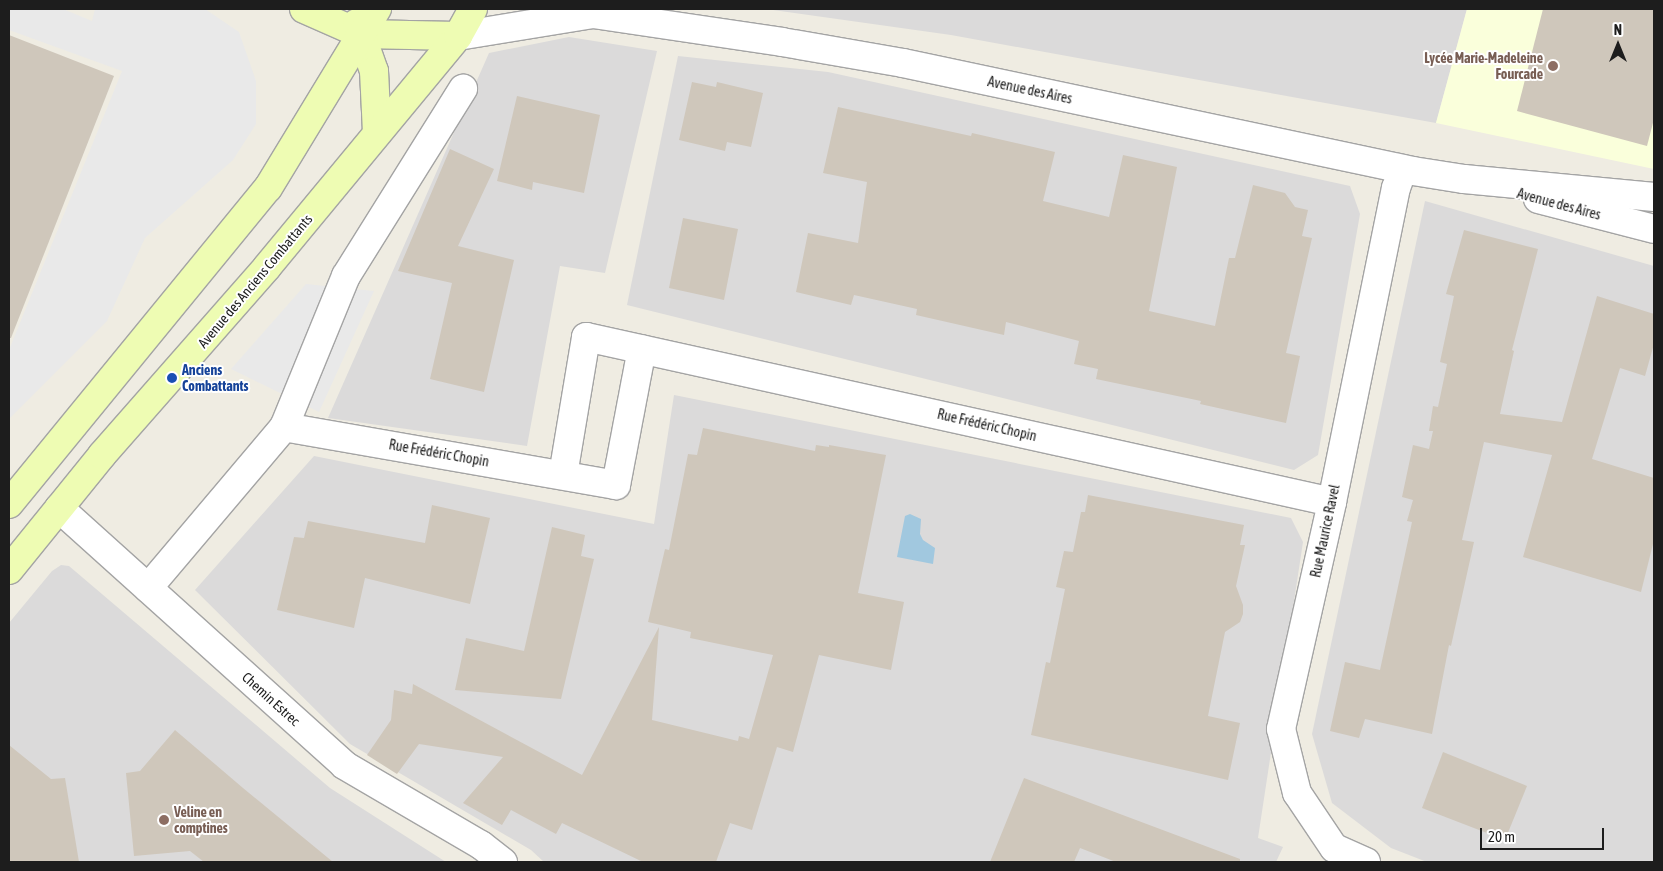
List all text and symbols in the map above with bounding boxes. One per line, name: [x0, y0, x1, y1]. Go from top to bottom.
north arrow: [1593, 20, 1643, 70]
text: N: [1614, 22, 1622, 38]
place label: Lycée Marie-Madeleine Fourcade: [1424, 50, 1543, 82]
marker: Lycée Marie-Madeleine Fourcade: [1547, 60, 1559, 72]
street label: Avenue des Aires: [986, 73, 1074, 107]
street label: Avenue des Aires: [1515, 185, 1603, 223]
street label: Avenue des Anciens Combattants: [194, 211, 316, 351]
place label: Anciens Combattants: [182, 362, 248, 394]
marker: Anciens Combattants: [166, 372, 178, 384]
street label: Rue Frédéric Chopin: [936, 405, 1038, 445]
street label: Rue Frédéric Chopin: [388, 436, 490, 470]
street label: Rue Maurice Ravel: [1307, 483, 1343, 579]
street label: Chemin Estrec: [239, 669, 303, 729]
place label: Veline en comptines: [174, 804, 228, 836]
marker: Veline en comptines: [158, 814, 170, 826]
scale bar: [1483, 818, 1607, 850]
text: 20 m: [1488, 828, 1515, 845]

